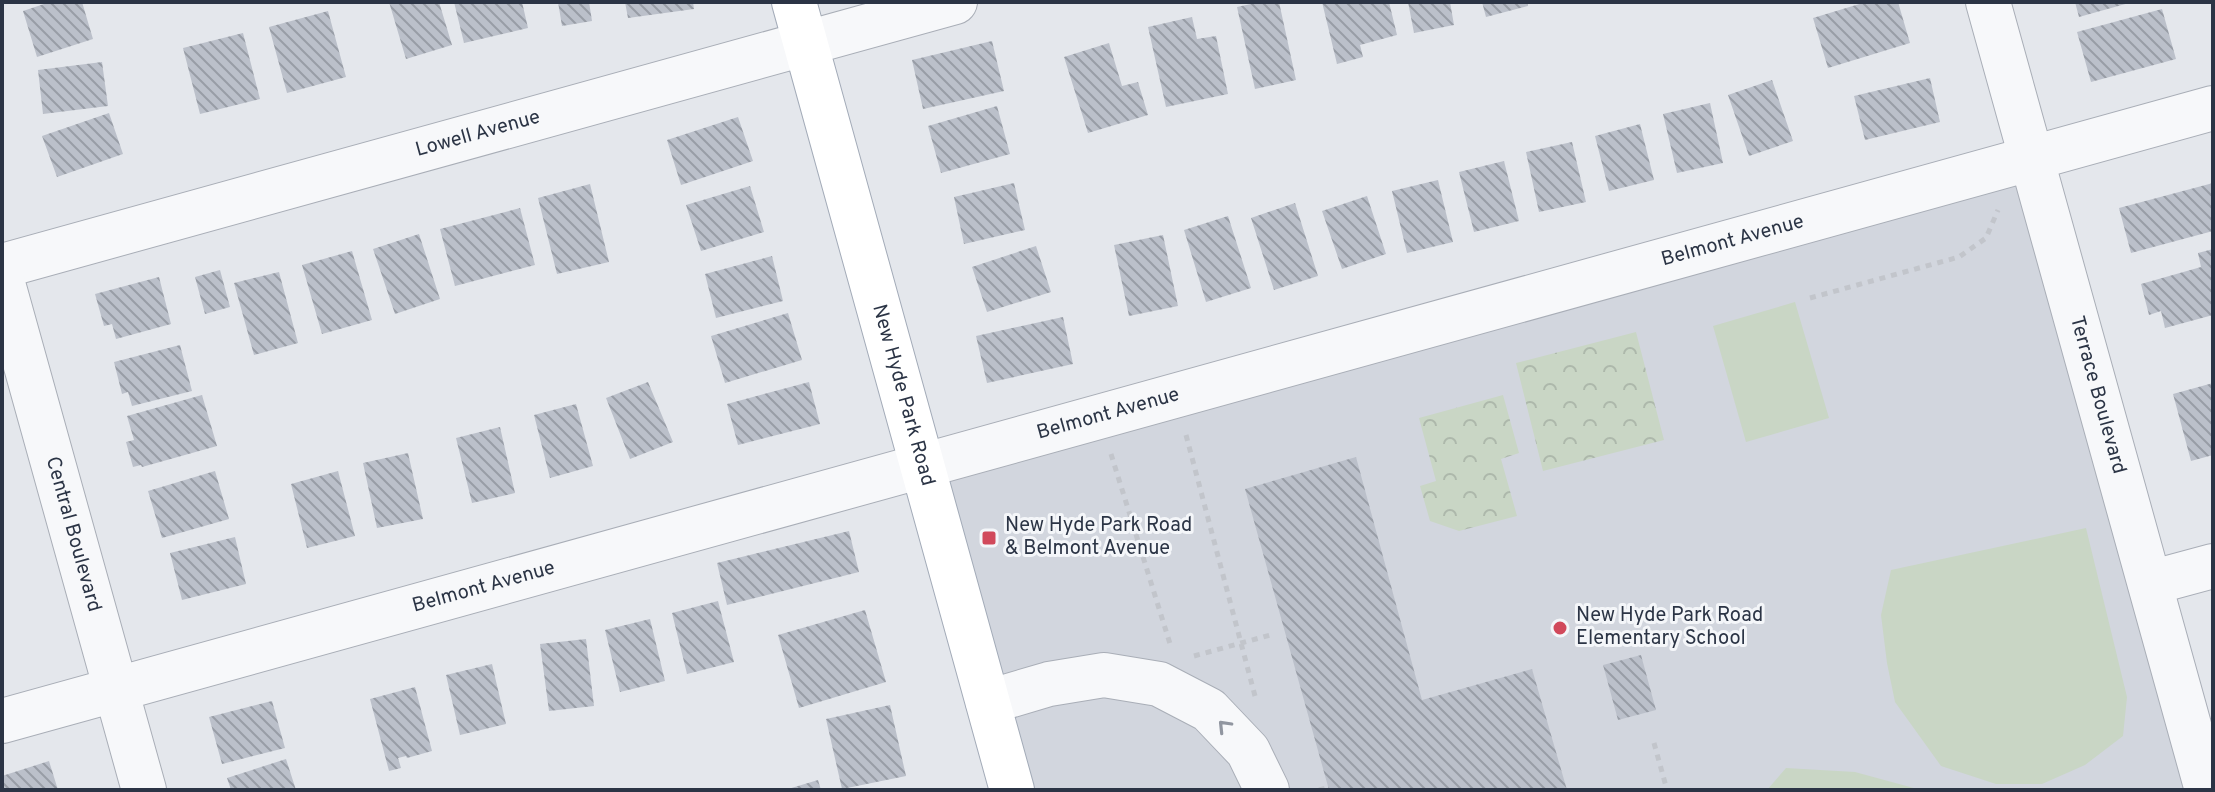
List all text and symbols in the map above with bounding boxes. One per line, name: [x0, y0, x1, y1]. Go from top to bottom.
street label: Lowell Avenue: [413, 104, 543, 164]
street label: Belmont Avenue: [1658, 209, 1807, 273]
street label: New Hyde Park Road: [865, 301, 940, 489]
street label: Terrace Boulevard: [2063, 313, 2132, 477]
street label: Belmont Avenue: [1034, 382, 1183, 446]
street label: Central Boulevard: [39, 454, 107, 615]
place label: New Hyde Park Road & Belmont Avenue: [1005, 513, 1192, 562]
marker: New Hyde Park Road & Belmont Avenue: [980, 529, 998, 547]
street label: Belmont Avenue: [410, 555, 558, 620]
place label: New Hyde Park Road Elementary School: [1576, 603, 1763, 652]
marker: New Hyde Park Road Elementary School: [1551, 619, 1569, 637]
one-way arrow: [1219, 721, 1234, 735]

